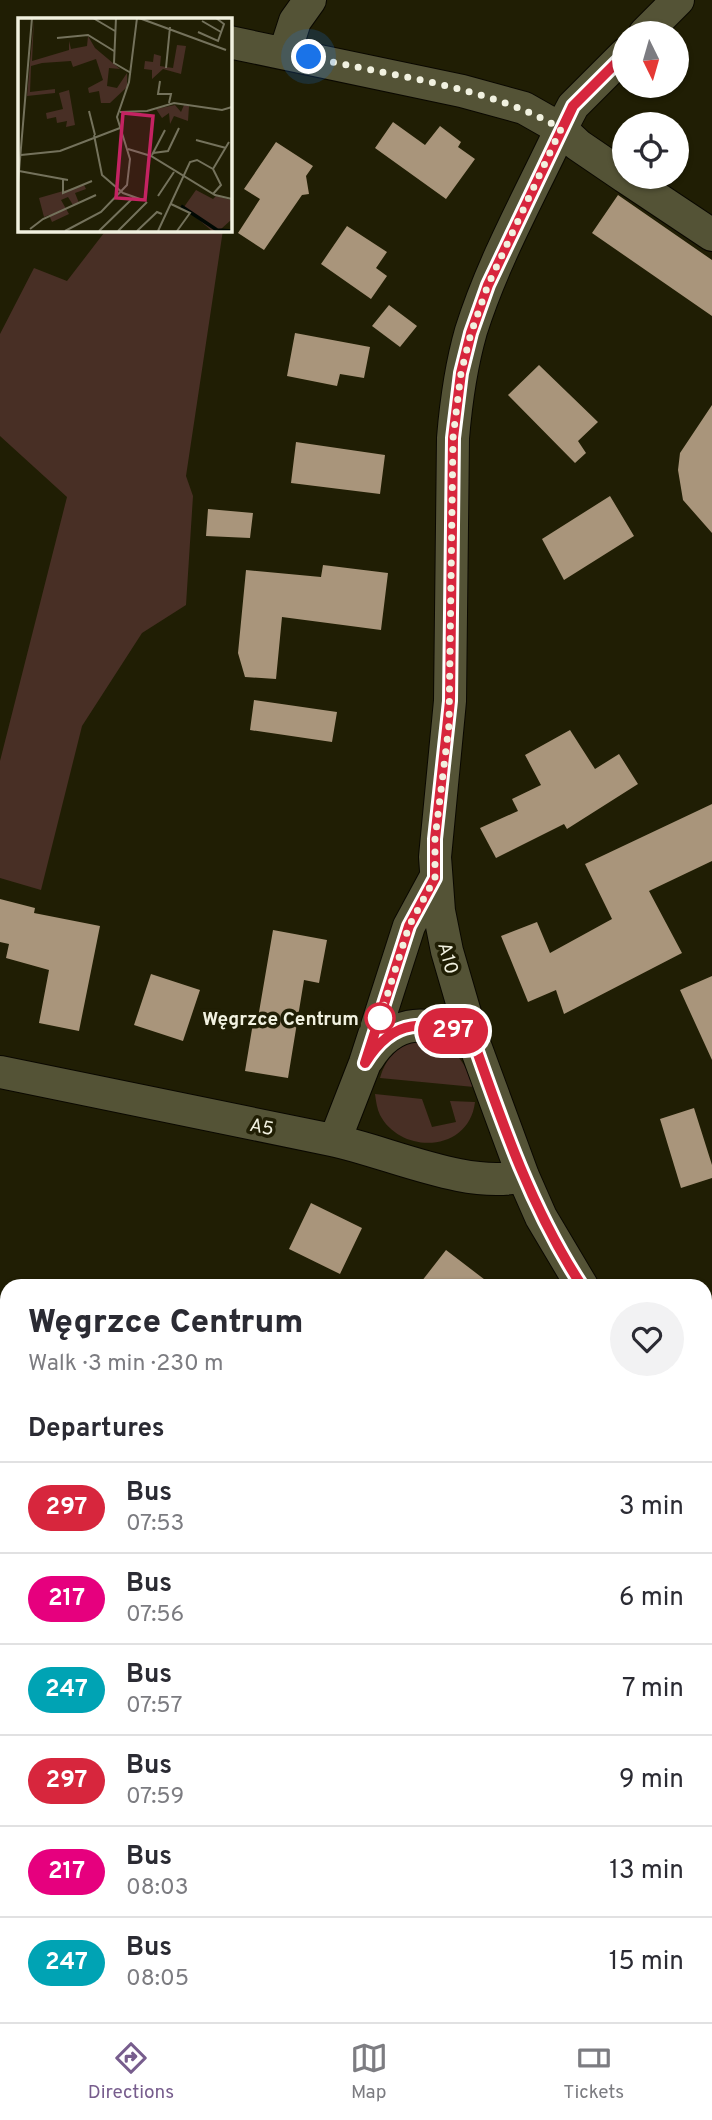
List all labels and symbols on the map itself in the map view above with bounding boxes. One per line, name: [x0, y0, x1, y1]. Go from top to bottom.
inset map: [18, 18, 231, 231]
north arrow: [612, 21, 690, 98]
your location: [291, 39, 326, 74]
street label: A10: [431, 940, 463, 977]
marker: Węgrzce Centrum: [365, 1003, 395, 1033]
place label: Węgrzce Centrum: [202, 1008, 359, 1032]
line badge: 297: [413, 1008, 493, 1054]
street label: A5: [247, 1114, 276, 1142]

